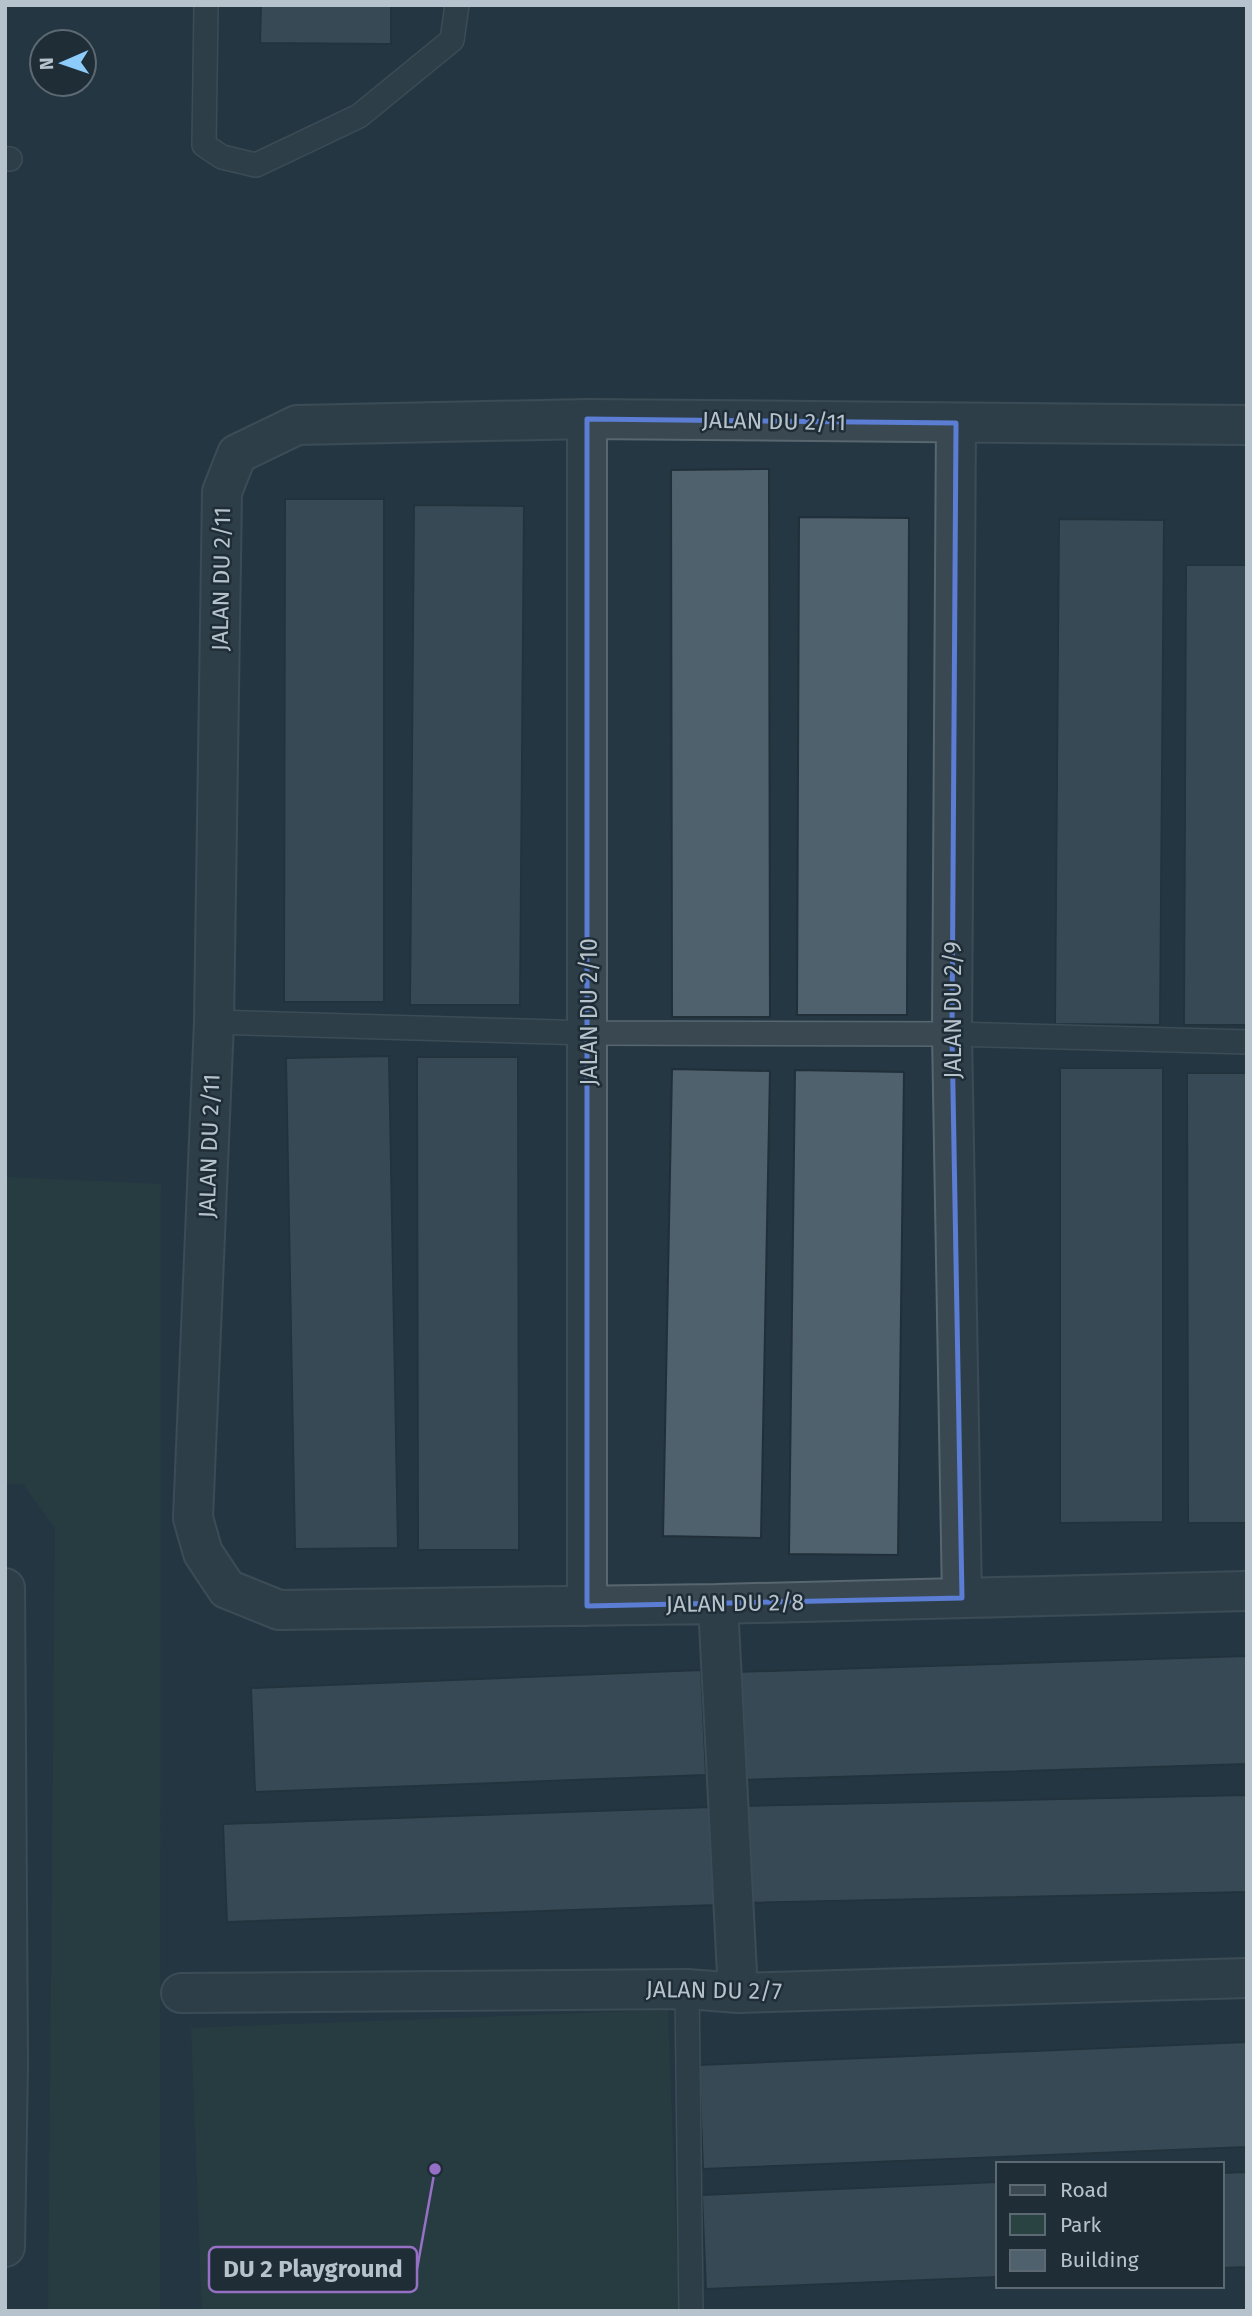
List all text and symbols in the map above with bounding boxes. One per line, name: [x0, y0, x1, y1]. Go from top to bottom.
north arrow: [28, 28, 98, 98]
text: N: [35, 57, 58, 70]
street label: JALAN DU 2/11: [702, 406, 846, 436]
street label: JALAN DU 2/11: [206, 507, 236, 651]
street label: JALAN DU 2/10: [575, 938, 603, 1086]
street label: JALAN DU 2/9: [939, 941, 967, 1079]
street label: JALAN DU 2/11: [192, 1073, 226, 1219]
street label: JALAN DU 2/8: [666, 1588, 804, 1618]
street label: JALAN DU 2/7: [646, 1975, 782, 2005]
legend: [996, 2162, 1224, 2288]
text: Road: [1060, 2177, 1108, 2203]
text: Park: [1060, 2212, 1102, 2238]
callout: DU 2 Playground: [209, 2247, 417, 2292]
text: Building: [1060, 2247, 1139, 2273]
text: DU 2 Playground: [223, 2255, 403, 2283]

